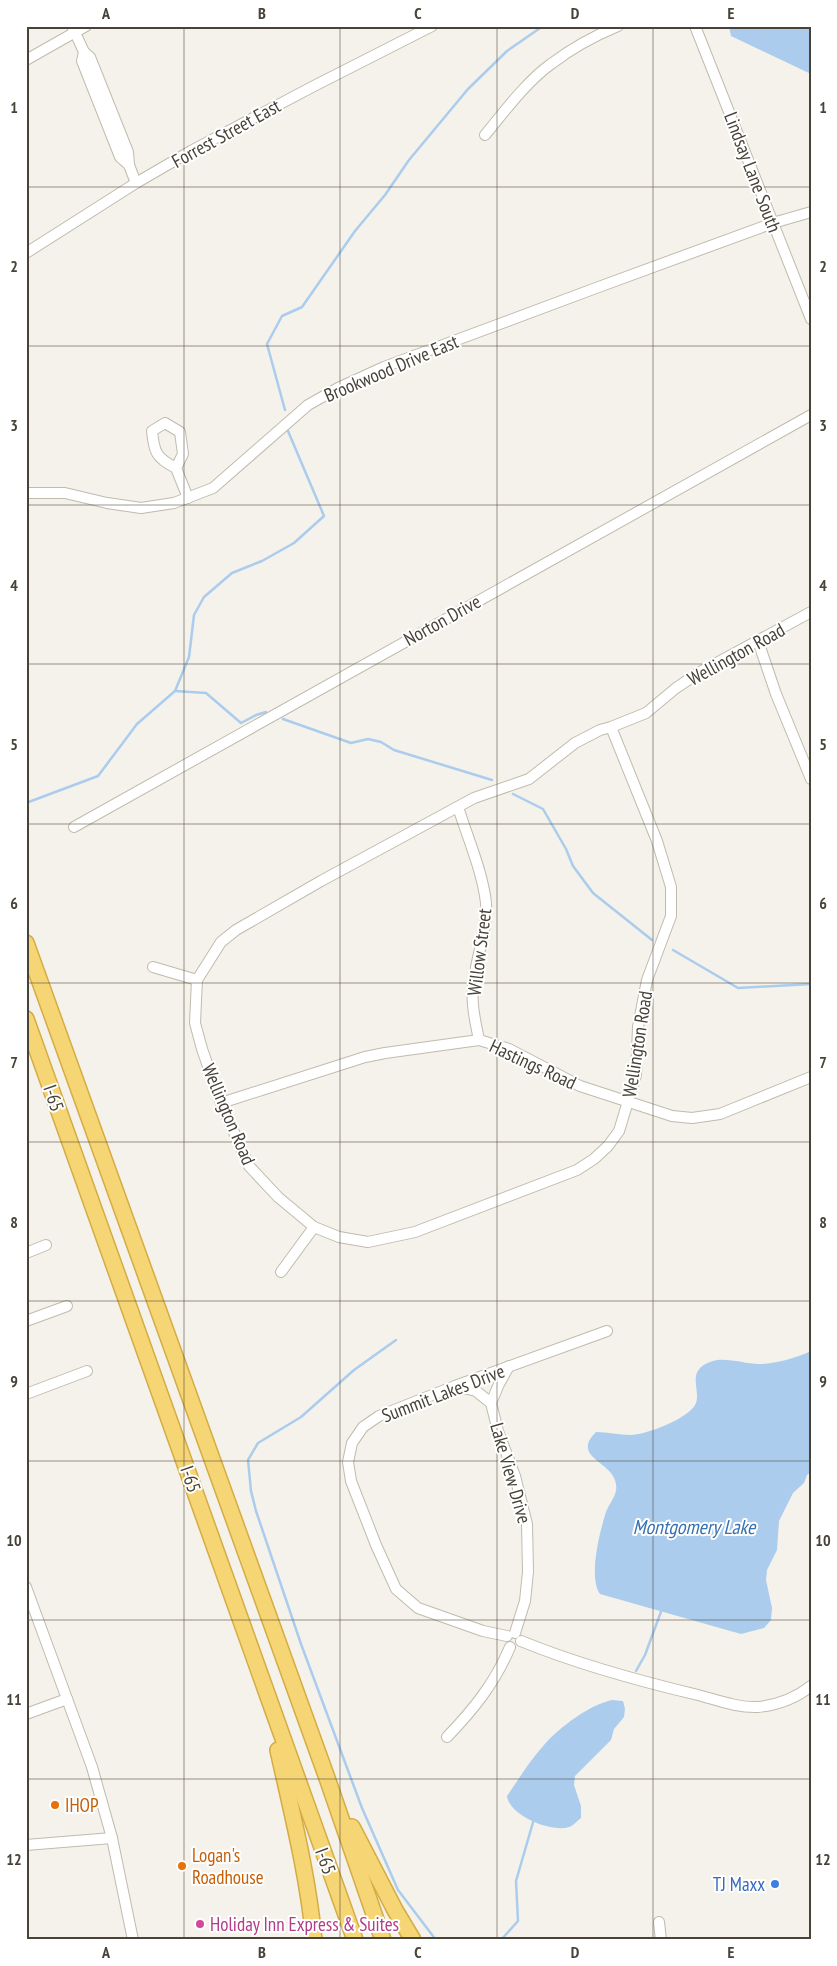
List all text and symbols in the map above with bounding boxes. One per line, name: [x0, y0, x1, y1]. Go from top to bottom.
text: A: [101, 3, 111, 23]
text: B: [258, 3, 266, 23]
text: C: [414, 3, 422, 23]
text: D: [571, 3, 580, 23]
text: E: [728, 3, 735, 23]
street label: Forrest Street East: [167, 93, 285, 173]
text: 1: [10, 97, 18, 117]
text: 1: [819, 97, 827, 117]
street label: Lindsay Lane South: [719, 108, 787, 236]
text: 2: [10, 256, 18, 276]
text: 2: [819, 256, 827, 276]
street label: Brookwood Drive East: [320, 329, 462, 407]
text: 3: [10, 415, 18, 435]
text: 3: [819, 415, 827, 435]
text: 4: [10, 575, 18, 595]
text: 4: [819, 575, 827, 595]
street label: Norton Drive: [399, 589, 485, 651]
street label: Wellington Road: [683, 617, 789, 691]
text: 5: [10, 734, 18, 754]
text: 5: [819, 734, 827, 754]
text: 6: [10, 893, 18, 913]
text: 6: [819, 893, 827, 913]
street label: Willow Street: [462, 906, 496, 997]
street label: Wellington Road: [617, 989, 657, 1099]
street label: Hastings Road: [486, 1033, 580, 1095]
text: 7: [10, 1052, 18, 1072]
text: 7: [819, 1052, 827, 1072]
street label: Wellington Road: [197, 1060, 261, 1168]
street label: I-65: [38, 1081, 70, 1115]
text: 8: [10, 1212, 18, 1232]
text: 8: [819, 1212, 827, 1232]
street label: Summit Lakes Drive: [378, 1359, 508, 1427]
text: 9: [10, 1371, 18, 1391]
text: 9: [819, 1371, 827, 1391]
street label: Lake View Drive: [485, 1420, 537, 1526]
street label: I-65: [175, 1462, 207, 1496]
water label: Montgomery Lake: [633, 1514, 757, 1540]
text: 10: [6, 1530, 22, 1550]
text: 10: [815, 1530, 831, 1550]
text: 11: [6, 1689, 22, 1709]
text: 11: [815, 1689, 831, 1709]
place label: IHOP: [65, 1793, 99, 1817]
marker: IHOP: [49, 1799, 61, 1811]
place label: Logan's Roadhouse: [192, 1843, 264, 1889]
street label: I-65: [310, 1844, 342, 1878]
text: 12: [6, 1849, 22, 1869]
text: 12: [815, 1849, 831, 1869]
marker: Logan's Roadhouse: [176, 1860, 188, 1872]
place label: TJ Maxx: [713, 1872, 765, 1896]
marker: TJ Maxx: [769, 1878, 781, 1890]
place label: Holiday Inn Express & Suites: [210, 1912, 399, 1936]
marker: Holiday Inn Express & Suites: [194, 1918, 206, 1930]
text: A: [101, 1942, 111, 1962]
text: B: [258, 1942, 266, 1962]
text: C: [414, 1942, 422, 1962]
text: D: [571, 1942, 580, 1962]
text: E: [728, 1942, 735, 1962]

